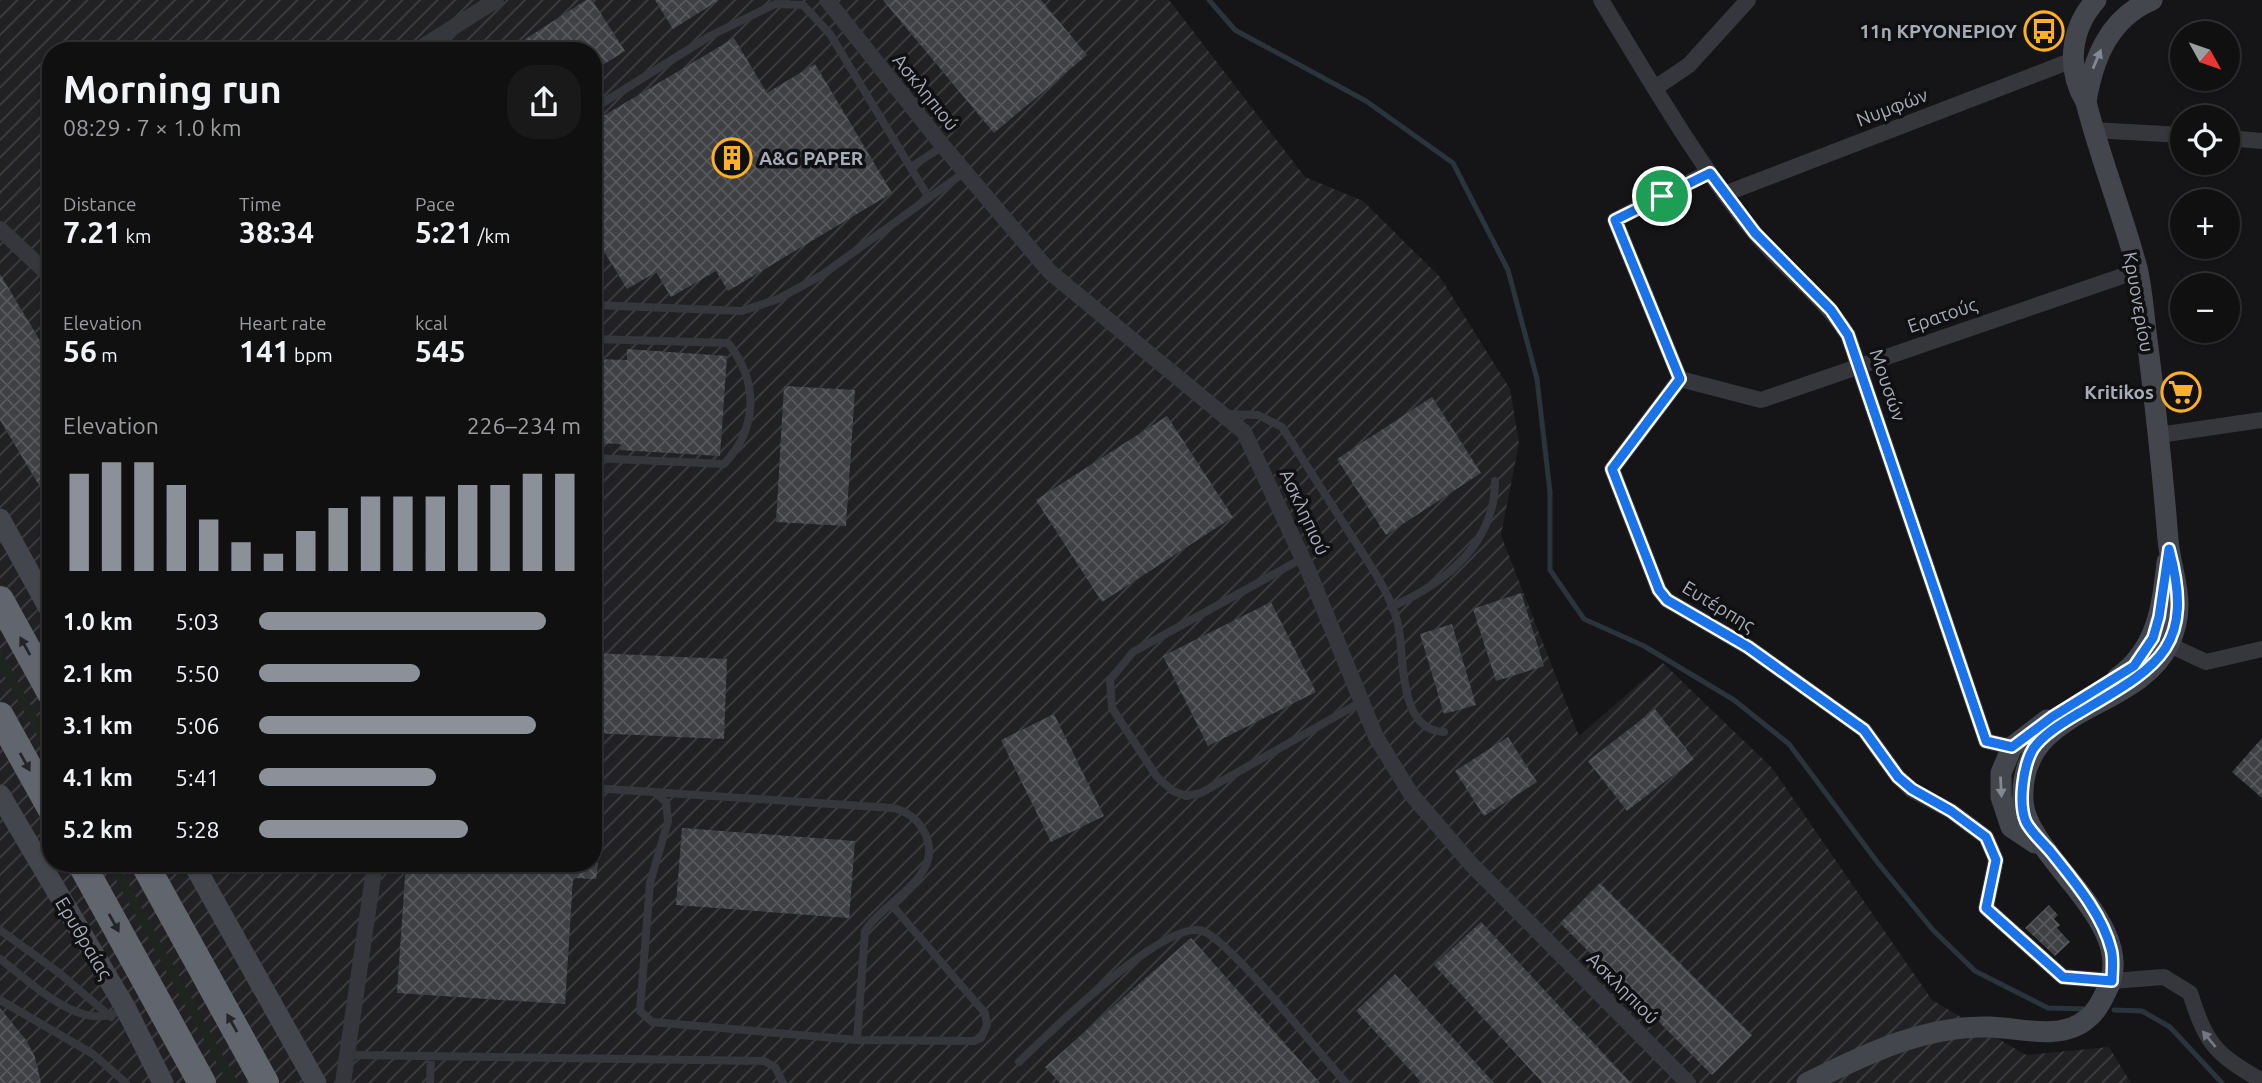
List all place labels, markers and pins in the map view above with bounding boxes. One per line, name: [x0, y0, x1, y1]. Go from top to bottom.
bus stop icon: 11η ΚΡΥΟΝΕΡΙΟΥ: [2023, 10, 2065, 52]
place label: 11η ΚΡΥΟΝΕΡΙΟΥ: [1859, 20, 2018, 42]
building icon: A&G PAPER: [711, 137, 753, 179]
place label: A&G PAPER: [759, 147, 864, 169]
pin: [1632, 166, 1692, 226]
supermarket icon: Kritikos: [2160, 371, 2202, 413]
place label: Kritikos: [2084, 381, 2154, 403]

